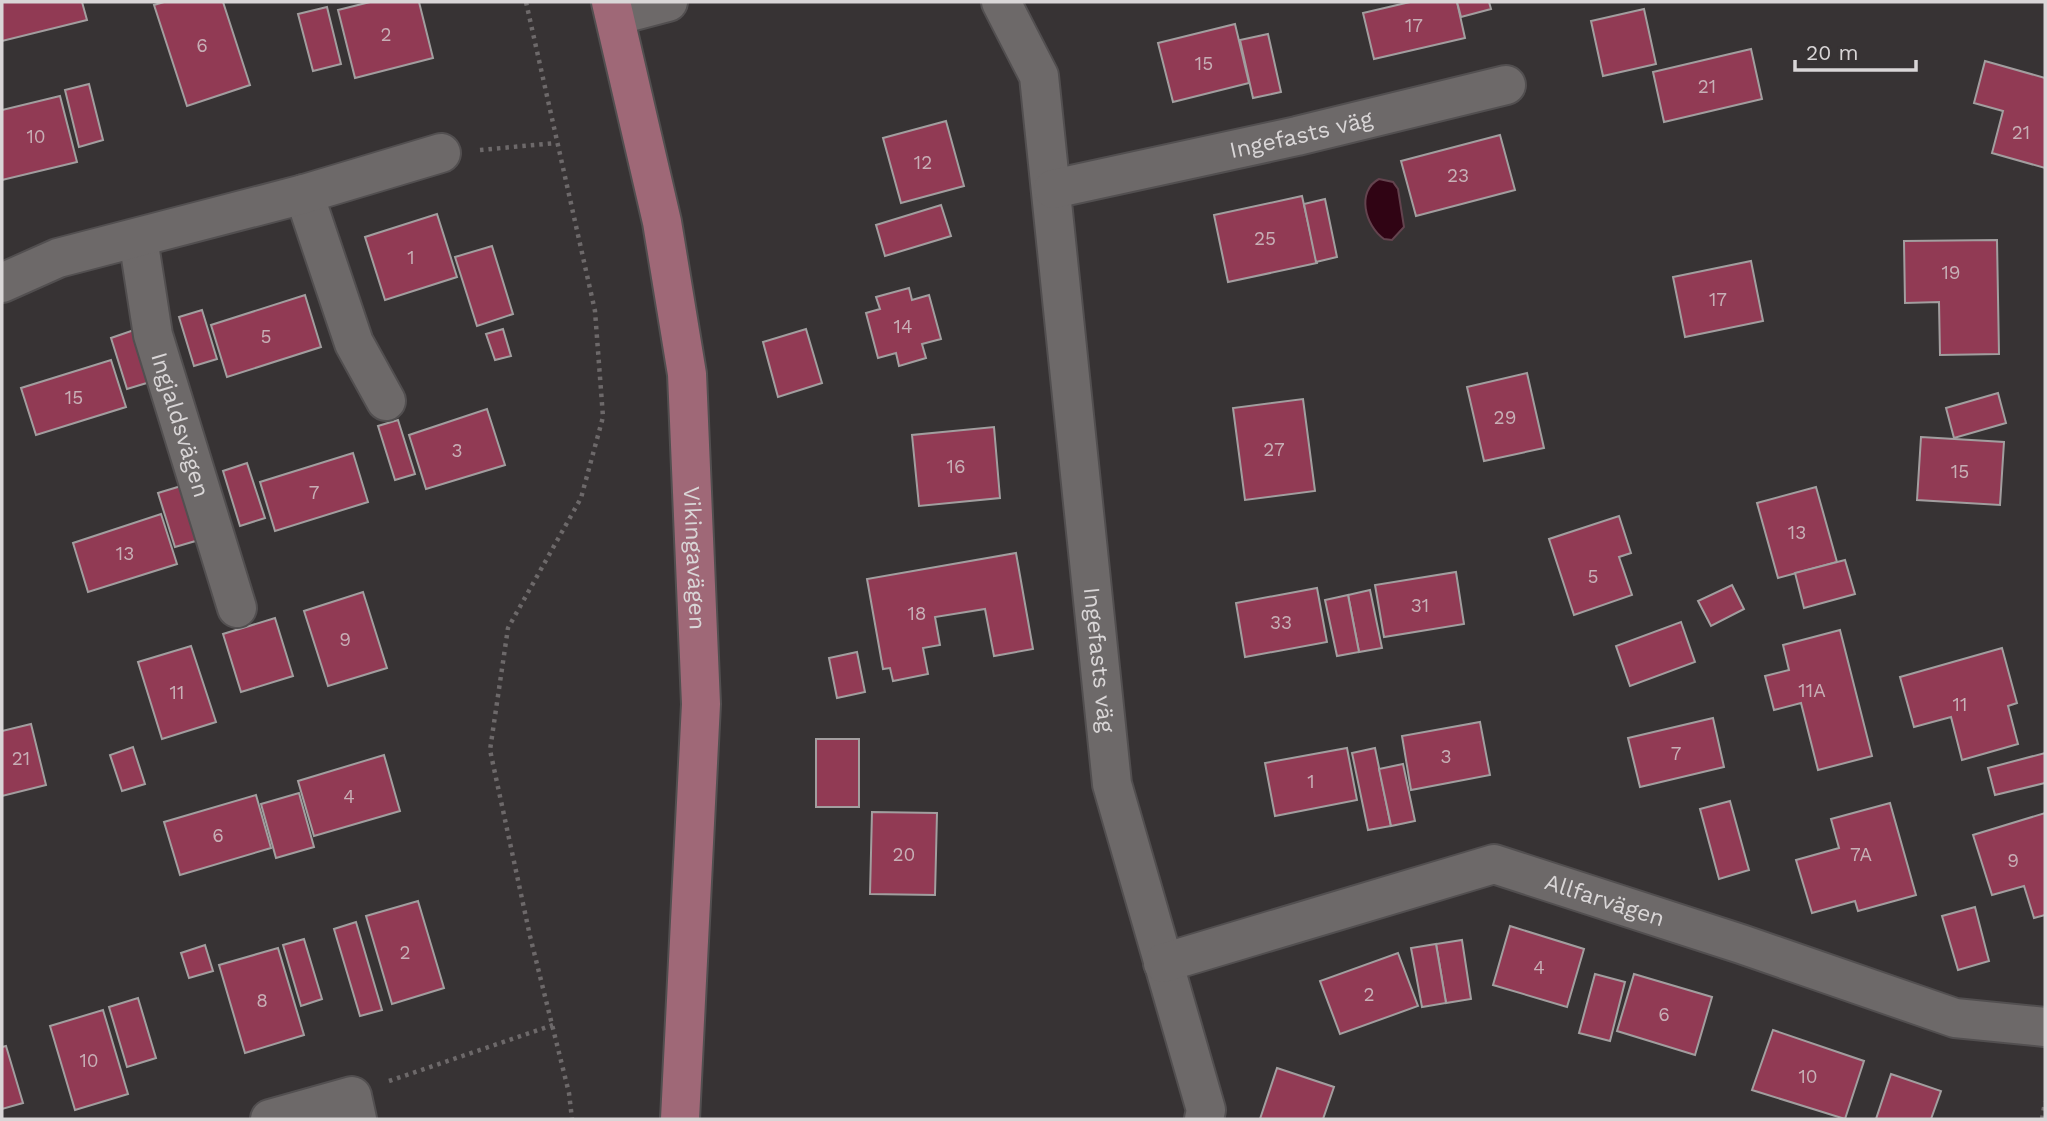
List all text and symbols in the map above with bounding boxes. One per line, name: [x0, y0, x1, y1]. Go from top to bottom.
house number: 17: [1405, 14, 1423, 37]
house number: 2: [380, 23, 392, 46]
scale bar: [1795, 28, 1916, 72]
house number: 6: [196, 34, 208, 57]
text: 20 m: [1806, 40, 1858, 65]
house number: 15: [1195, 52, 1213, 75]
house number: 21: [1698, 75, 1716, 98]
street label: Ingefasts väg: [1227, 104, 1376, 164]
house number: 21: [2012, 121, 2030, 144]
house number: 10: [26, 125, 46, 148]
house number: 12: [914, 151, 932, 174]
house number: 23: [1447, 164, 1469, 187]
house number: 25: [1254, 227, 1276, 250]
house number: 1: [407, 246, 415, 269]
house number: 19: [1941, 261, 1961, 284]
house number: 17: [1709, 288, 1727, 311]
house number: 14: [893, 315, 913, 338]
house number: 5: [260, 325, 272, 348]
street label: Ingjaldsvägen: [146, 349, 216, 500]
house number: 15: [65, 386, 83, 409]
house number: 29: [1494, 406, 1516, 429]
house number: 27: [1263, 438, 1285, 461]
house number: 3: [451, 439, 463, 462]
house number: 16: [947, 455, 965, 478]
house number: 15: [1951, 460, 1969, 483]
house number: 7: [309, 481, 319, 504]
street label: Vikingavägen: [678, 486, 711, 630]
house number: 13: [1788, 521, 1806, 544]
house number: 13: [116, 542, 134, 565]
house number: 5: [1587, 565, 1599, 588]
street label: Ingefasts väg: [1078, 586, 1120, 734]
house number: 31: [1411, 594, 1429, 617]
house number: 18: [907, 602, 927, 625]
house number: 33: [1270, 611, 1292, 634]
house number: 9: [339, 628, 351, 651]
house number: 11A: [1798, 679, 1826, 702]
house number: 11: [170, 681, 184, 704]
house number: 11: [1953, 693, 1967, 716]
house number: 7: [1671, 742, 1681, 765]
house number: 3: [1440, 745, 1452, 768]
house number: 21: [12, 747, 30, 770]
house number: 1: [1307, 770, 1315, 793]
house number: 4: [343, 785, 355, 808]
house number: 6: [212, 824, 224, 847]
house number: 20: [893, 843, 915, 866]
house number: 7A: [1850, 843, 1873, 866]
house number: 9: [2007, 849, 2019, 872]
street label: Allfarvägen: [1541, 868, 1668, 932]
house number: 2: [399, 941, 411, 964]
house number: 4: [1533, 956, 1545, 979]
house number: 2: [1363, 983, 1375, 1006]
house number: 8: [256, 989, 268, 1012]
house number: 6: [1658, 1003, 1670, 1026]
house number: 10: [79, 1049, 99, 1072]
house number: 10: [1798, 1065, 1818, 1088]

